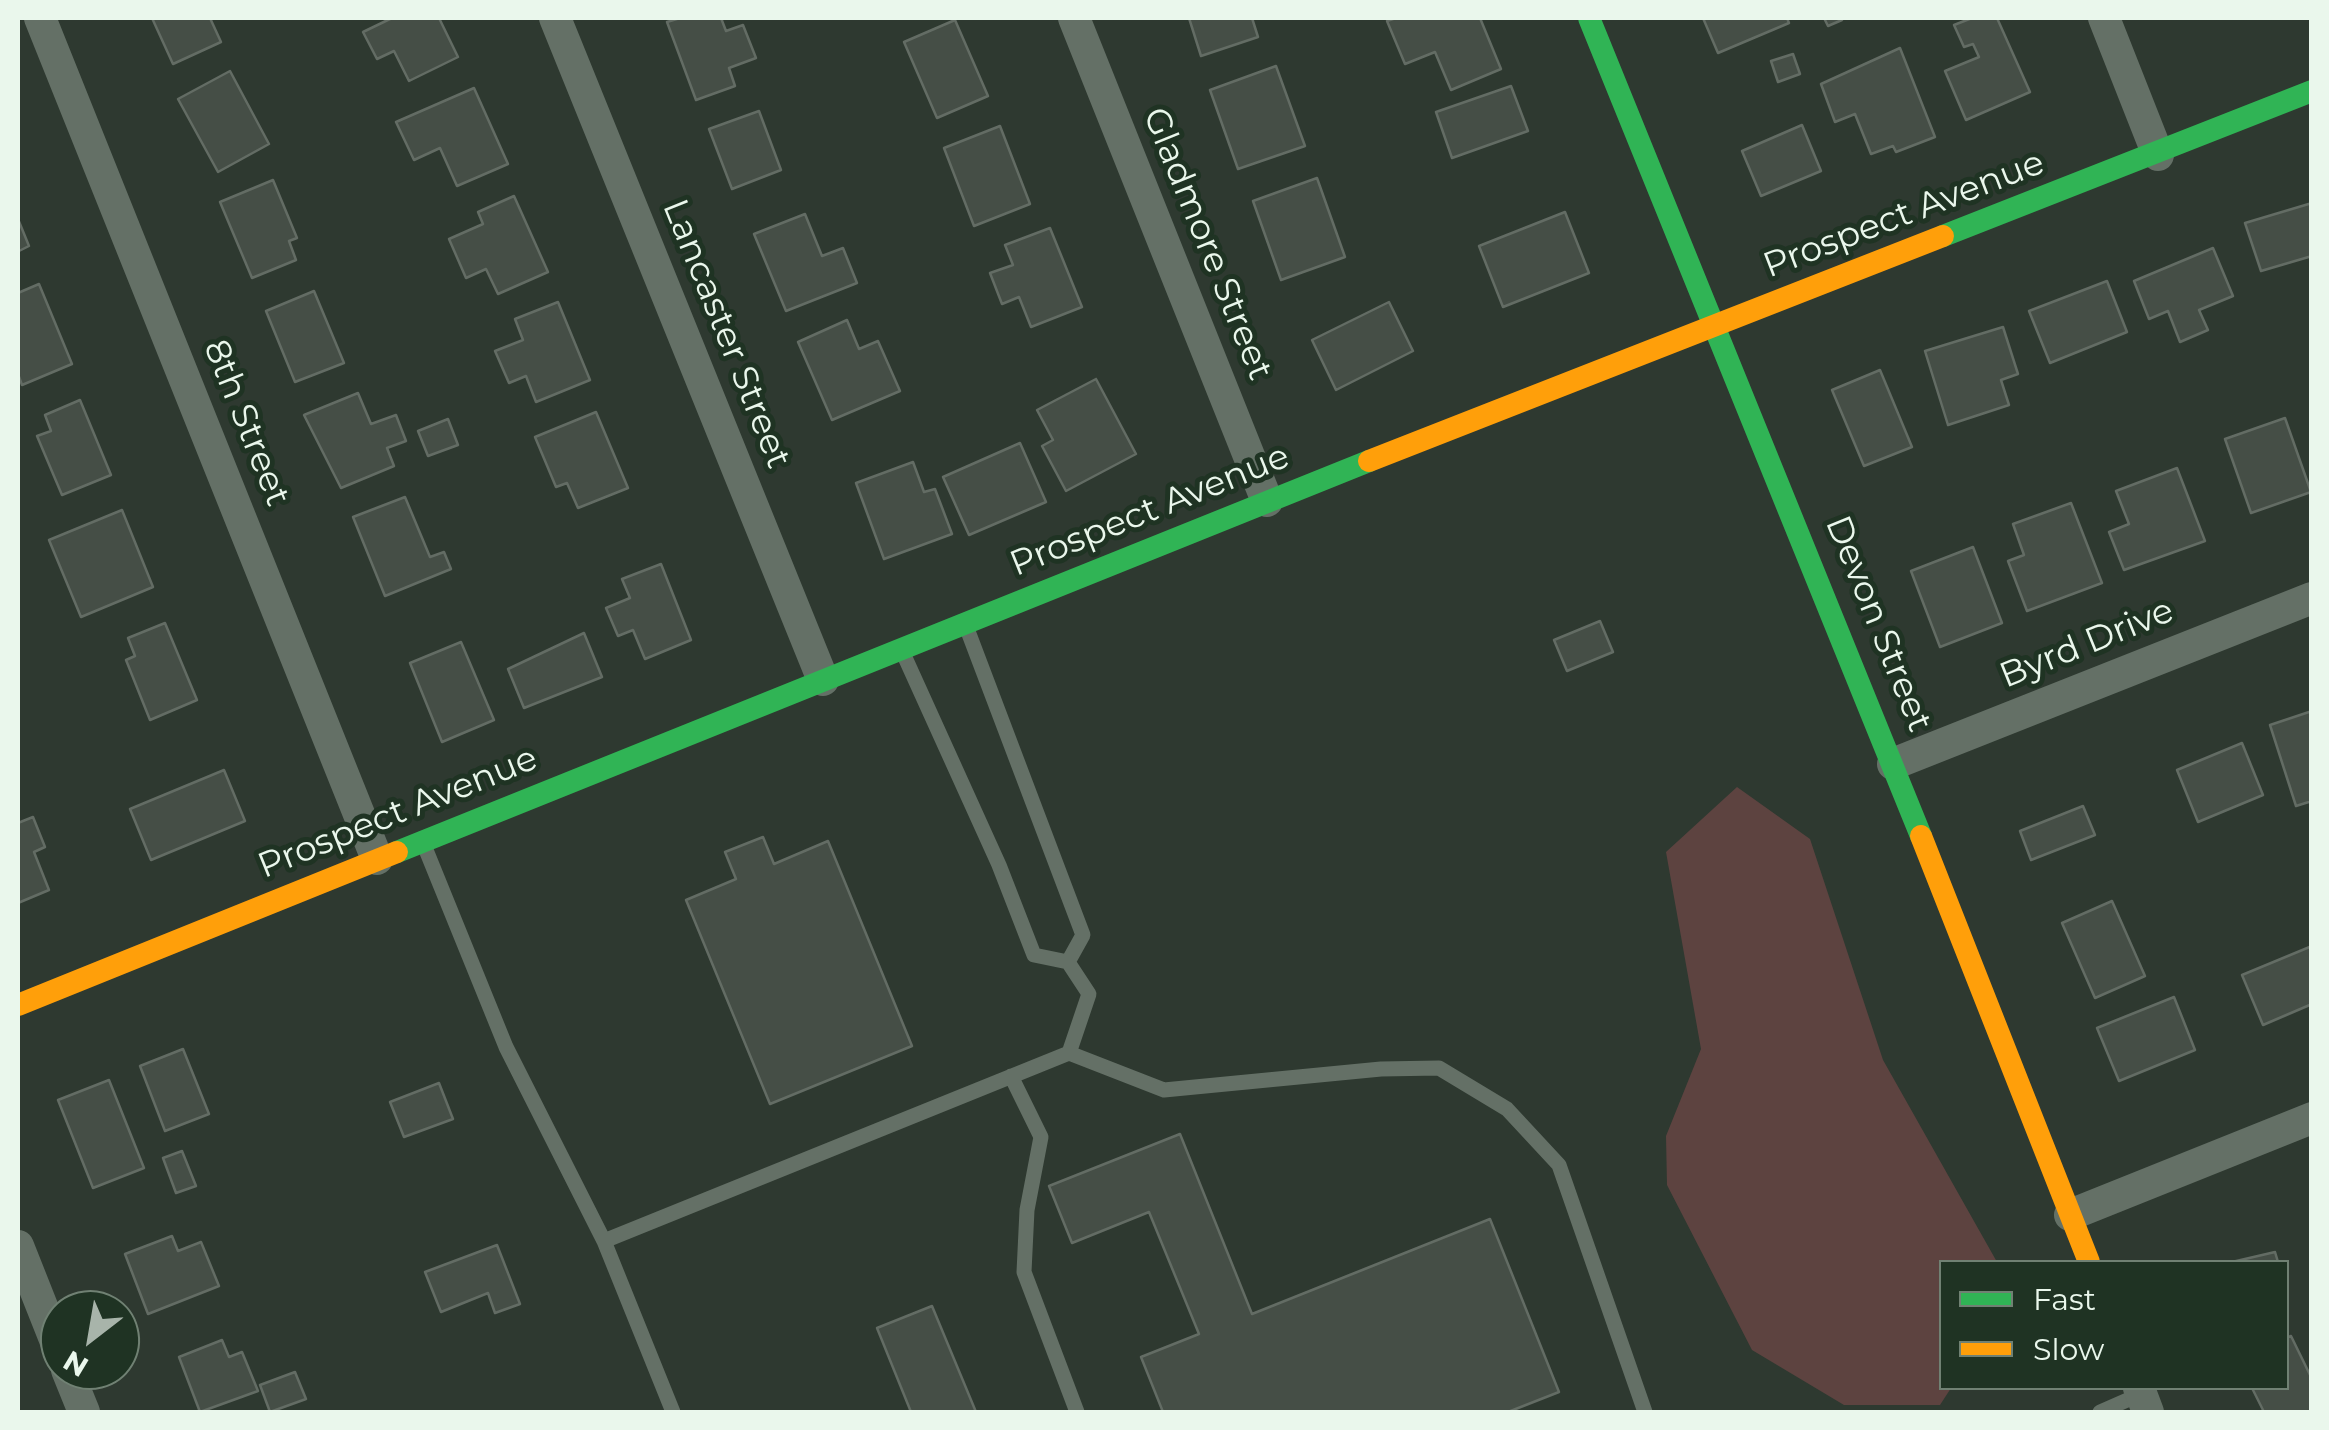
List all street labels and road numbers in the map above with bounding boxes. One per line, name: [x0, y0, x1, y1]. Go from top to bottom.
street label: Gladmore Street: [1133, 102, 1281, 386]
street label: Prospect Avenue: [1758, 142, 2050, 288]
street label: Lancaster Street: [653, 194, 799, 474]
street label: 8th Street: [194, 334, 298, 512]
street label: Prospect Avenue: [1004, 436, 1296, 586]
street label: Devon Street: [1816, 510, 1940, 738]
street label: Byrd Drive: [1994, 590, 2180, 698]
street label: Prospect Avenue: [252, 738, 544, 888]

